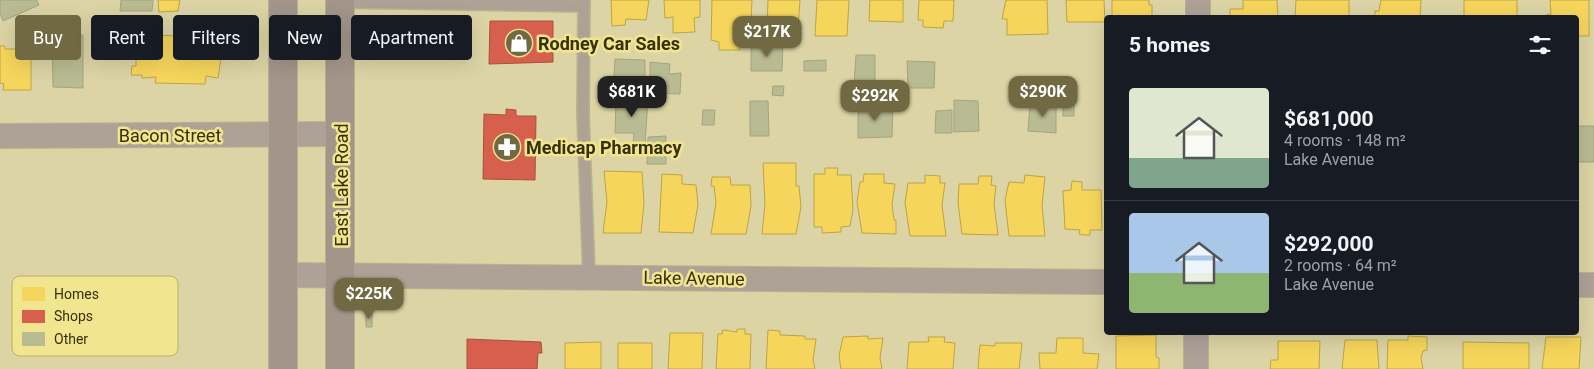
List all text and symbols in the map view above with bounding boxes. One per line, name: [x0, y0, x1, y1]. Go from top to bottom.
chip: Buy: [15, 15, 81, 60]
chip: Rent: [91, 15, 163, 60]
chip: Filters: [173, 15, 259, 60]
chip: New: [269, 15, 341, 60]
chip: Apartment: [351, 15, 472, 60]
pin: $217K: [732, 15, 802, 58]
text: $217K: [744, 22, 790, 41]
shop icon: Rodney Car Sales: [504, 28, 534, 58]
icon: filters: [1526, 31, 1554, 59]
place label: Rodney Car Sales: [538, 33, 680, 54]
text: 5 homes: [1129, 33, 1210, 57]
pin: $681K: [597, 76, 667, 118]
pin: $290K: [1008, 76, 1078, 118]
pin: $292K: [840, 80, 910, 122]
text: $681K: [609, 82, 655, 101]
text: $290K: [1020, 82, 1066, 101]
text: $292K: [852, 86, 898, 105]
text: $681,000: [1284, 107, 1374, 131]
icon: home: [1169, 108, 1229, 168]
street label: East Lake Road: [331, 123, 352, 247]
street label: Bacon Street: [119, 125, 221, 146]
text: 4 rooms · 148 m²: [1284, 131, 1406, 150]
pharmacy icon: Medicap Pharmacy: [492, 132, 522, 162]
place label: Medicap Pharmacy: [526, 137, 682, 158]
text: Lake Avenue: [1284, 150, 1374, 169]
text: $292,000: [1284, 232, 1374, 256]
icon: home: [1169, 233, 1229, 293]
text: 2 rooms · 64 m²: [1284, 256, 1397, 275]
street label: Lake Avenue: [643, 267, 745, 289]
text: Lake Avenue: [1284, 275, 1374, 294]
legend: [12, 276, 178, 356]
pin: $225K: [334, 278, 404, 320]
text: $225K: [346, 284, 392, 303]
text: Homes: [54, 286, 99, 302]
text: Shops: [54, 308, 93, 324]
text: Other: [54, 331, 88, 347]

